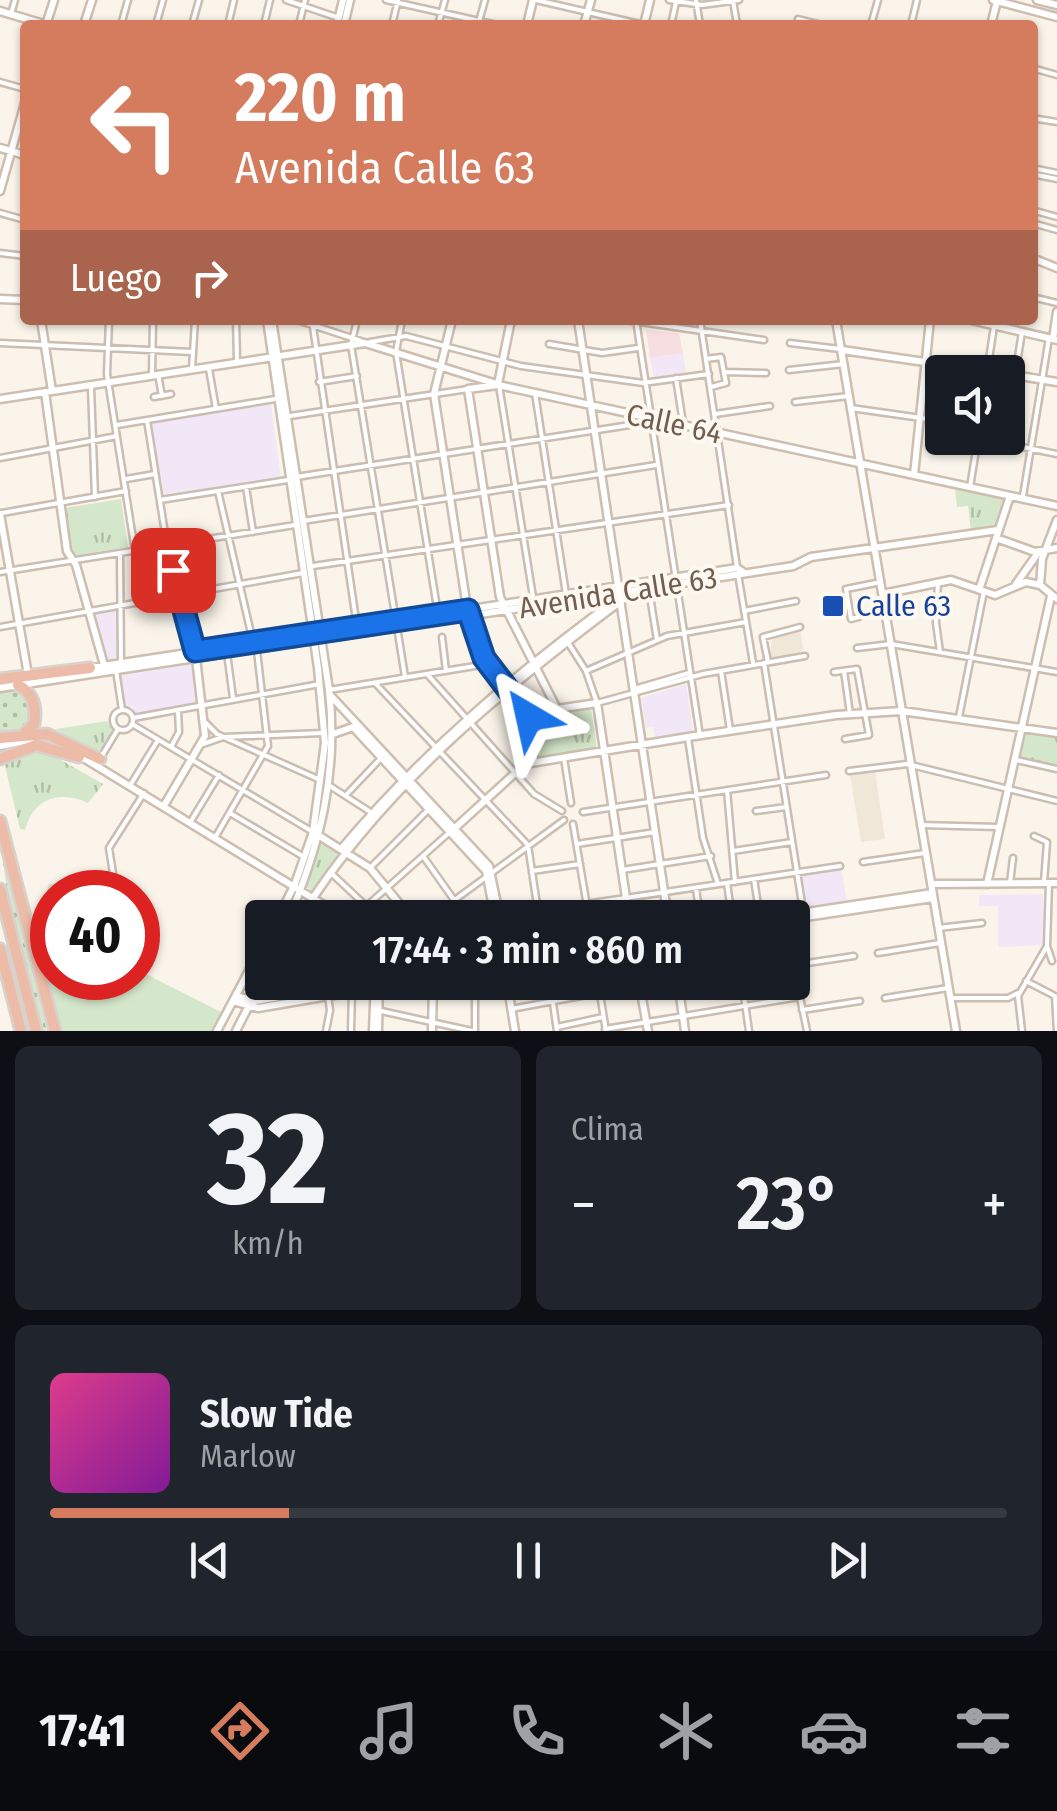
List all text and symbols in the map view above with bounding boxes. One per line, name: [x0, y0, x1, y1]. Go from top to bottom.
text: 220 m: [235, 56, 406, 140]
icon: left: [70, 60, 200, 190]
text: Avenida Calle 63: [235, 141, 535, 195]
icon: right: [182, 250, 237, 305]
text: Luego: [70, 255, 162, 301]
map controls: [925, 355, 1025, 455]
button: sound: [925, 355, 1025, 455]
street label: Calle 64: [623, 396, 725, 452]
pin: [131, 528, 216, 613]
icon: arrive: [146, 543, 201, 598]
street label: Avenida Calle 63: [516, 560, 720, 626]
place label: Calle 63: [856, 588, 951, 624]
marker: Calle 63: [820, 593, 846, 619]
position arrow: [477, 665, 581, 769]
speed limit sign: 40: [30, 870, 160, 1000]
text: 17:44 · 3 min · 860 m: [372, 927, 683, 973]
text: 32: [208, 1081, 328, 1237]
text: Clima: [571, 1110, 644, 1148]
text: 23°: [737, 1159, 841, 1249]
text: −: [571, 1172, 596, 1238]
text: +: [982, 1172, 1007, 1238]
text: km/h: [232, 1224, 304, 1262]
text: Slow Tide: [200, 1391, 353, 1437]
text: Marlow: [200, 1437, 296, 1475]
icon: previous: [182, 1533, 237, 1588]
icon: pause: [501, 1533, 556, 1588]
icon: next: [820, 1533, 875, 1588]
icon: directions: [205, 1696, 275, 1766]
icon: music: [354, 1696, 424, 1766]
icon: phone: [502, 1696, 572, 1766]
icon: climate: [651, 1696, 721, 1766]
icon: car: [799, 1696, 869, 1766]
icon: filters: [948, 1696, 1018, 1766]
text: 17:41: [39, 1704, 127, 1758]

